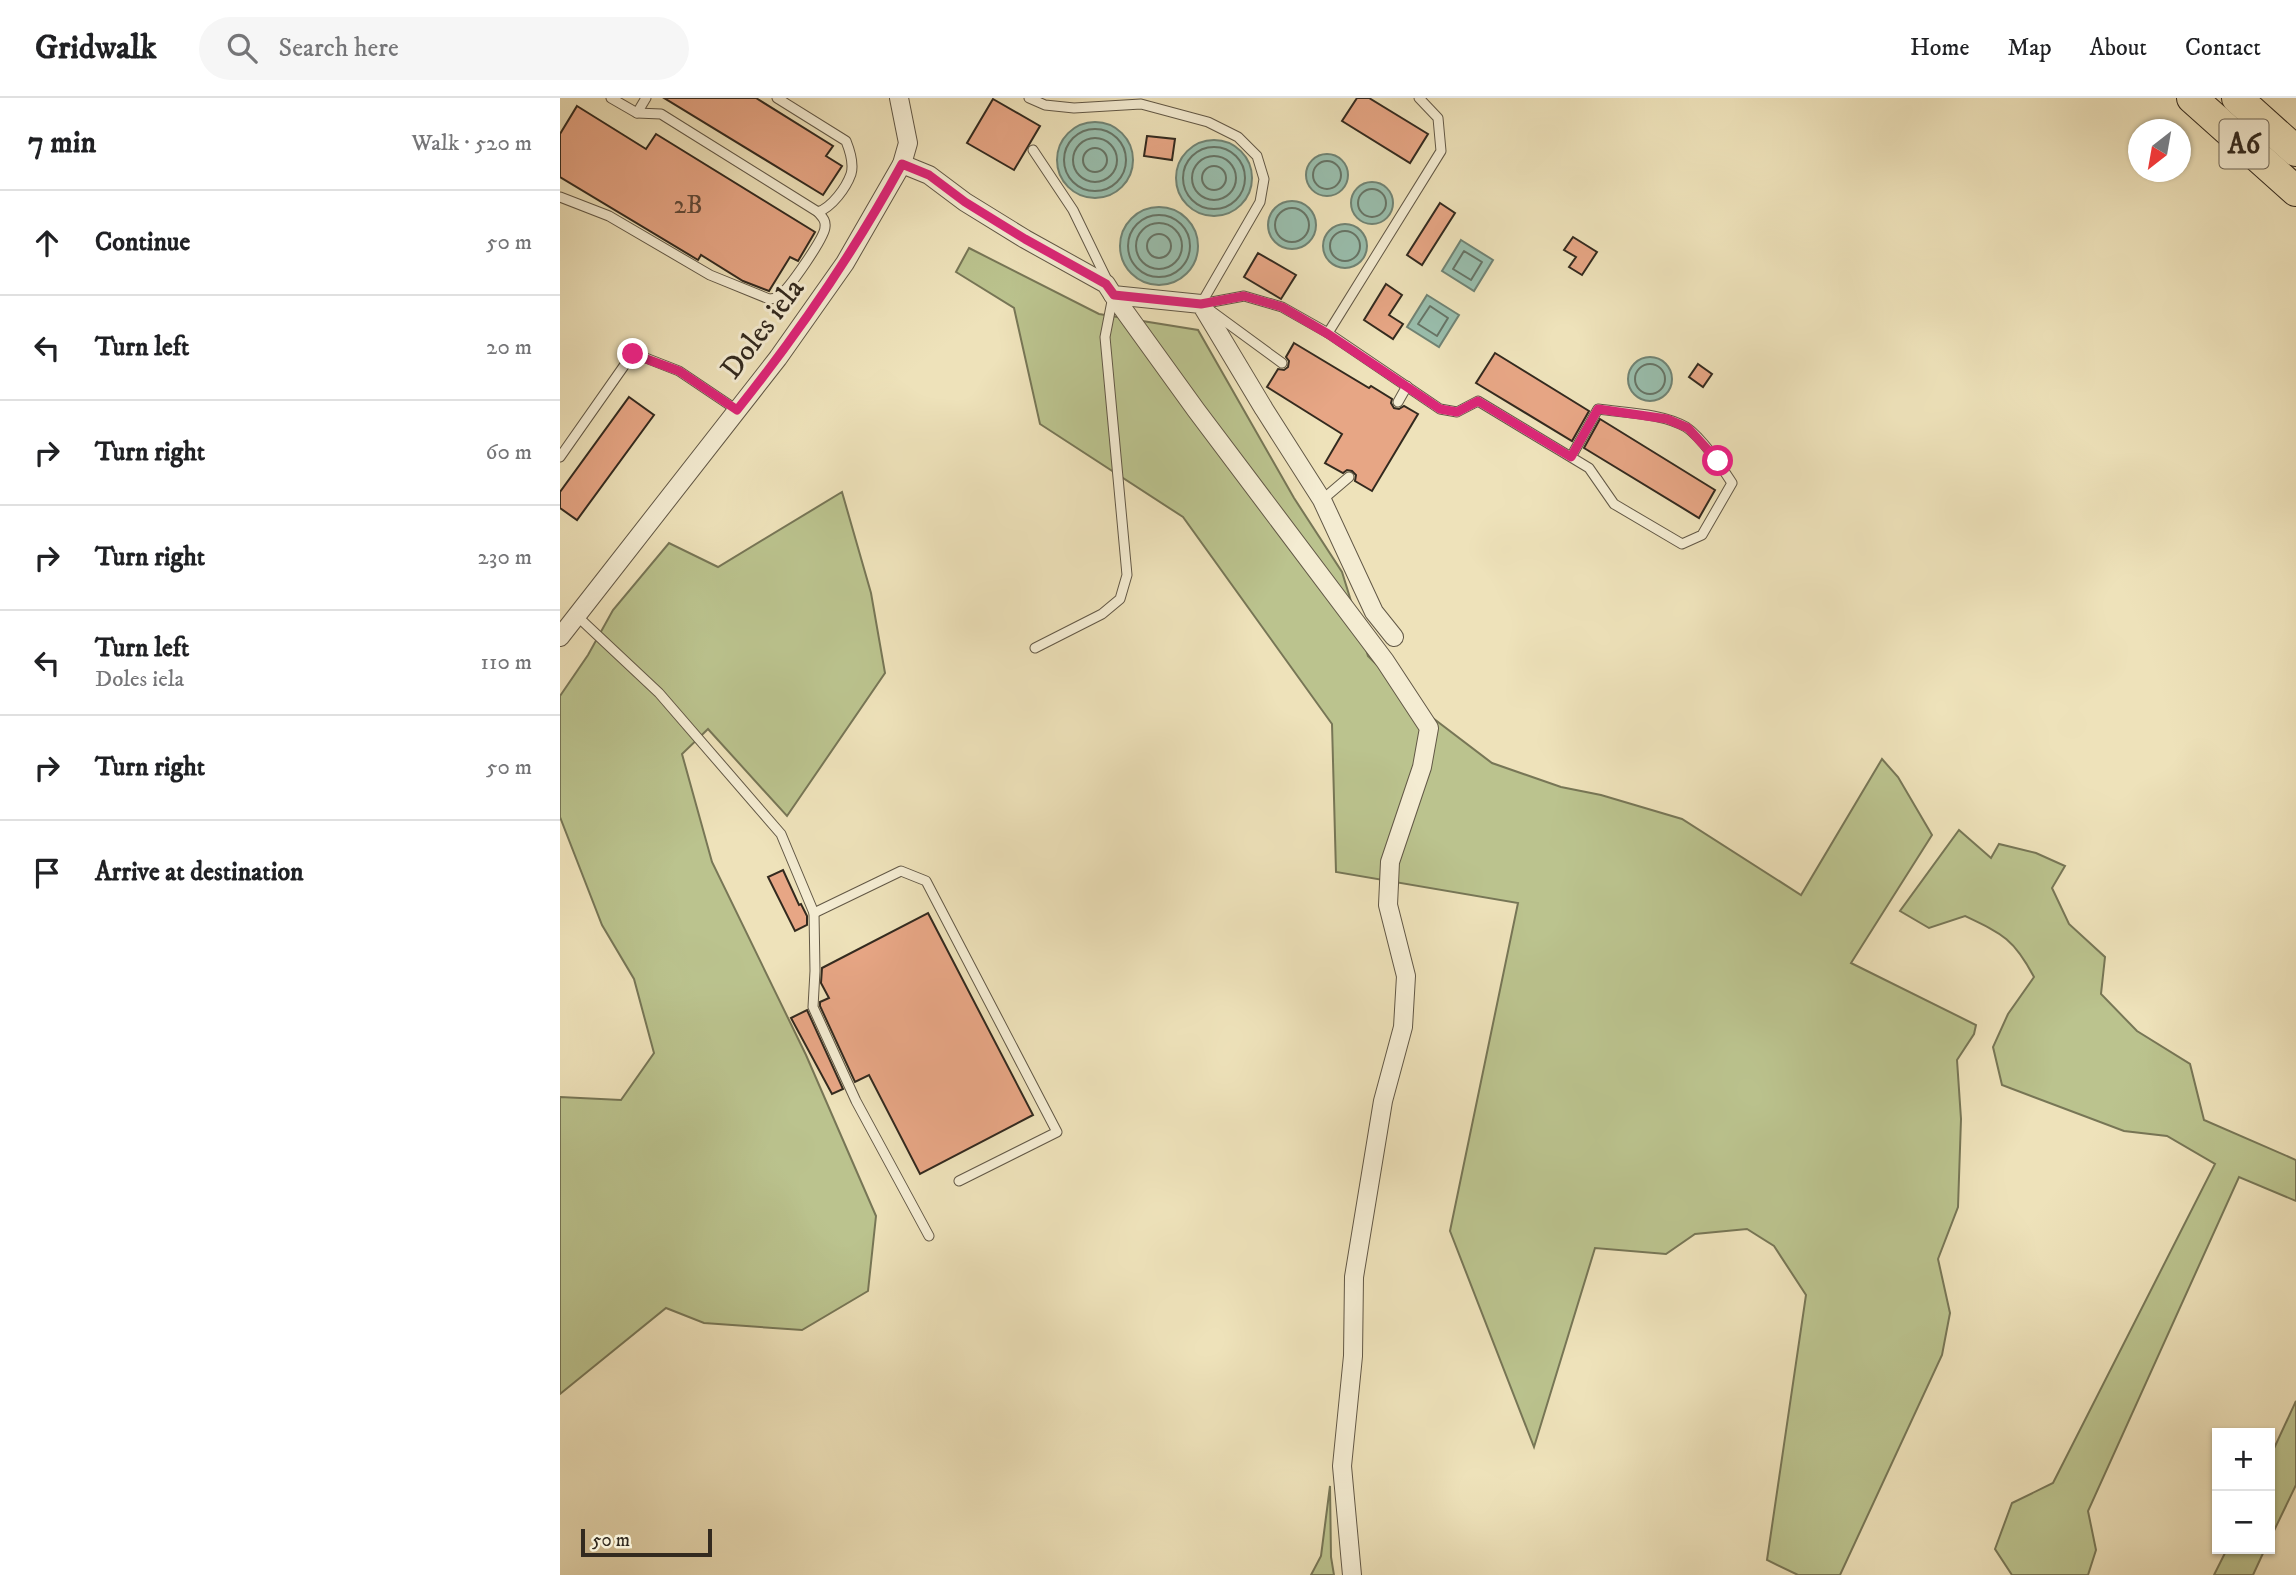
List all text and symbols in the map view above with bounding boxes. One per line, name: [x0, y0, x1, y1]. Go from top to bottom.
search box: [199, 17, 689, 80]
text: Gridwalk: [35, 28, 157, 69]
icon: search: [223, 29, 261, 67]
text: Search here: [279, 32, 399, 65]
text: Home: [1910, 33, 1969, 63]
text: Map: [2007, 33, 2052, 63]
text: About: [2090, 33, 2147, 63]
text: Contact: [2185, 33, 2261, 63]
north arrow: [2128, 119, 2191, 182]
road number: A6: [2220, 120, 2268, 168]
text: 7 min: [28, 125, 96, 162]
text: Walk · 520 m: [412, 129, 532, 158]
house number: 2B: [673, 189, 703, 222]
icon: ahead: [28, 224, 66, 262]
text: Continue: [95, 226, 190, 259]
text: 50 m: [486, 228, 532, 257]
street label: Doles iela: [713, 271, 813, 387]
icon: left: [28, 329, 66, 367]
text: Turn left: [95, 331, 189, 364]
text: 20 m: [486, 333, 532, 362]
route end: [617, 338, 648, 369]
icon: right: [28, 434, 66, 472]
text: Turn right: [95, 436, 205, 469]
text: 60 m: [485, 438, 532, 467]
route start: [1702, 445, 1733, 476]
icon: right: [28, 539, 66, 577]
text: Turn right: [95, 541, 205, 574]
text: 230 m: [478, 543, 532, 572]
text: Turn left: [95, 632, 189, 665]
icon: left: [28, 644, 66, 682]
text: 110 m: [481, 648, 532, 677]
text: Doles iela: [95, 665, 184, 694]
icon: right: [28, 749, 66, 787]
text: Turn right: [95, 751, 205, 784]
text: 50 m: [486, 753, 532, 782]
icon: arrive: [28, 854, 66, 892]
text: Arrive at destination: [95, 856, 304, 889]
map controls: [2212, 1428, 2275, 1554]
button: +: [2212, 1428, 2275, 1491]
button: −: [2212, 1491, 2275, 1554]
scale bar: [581, 1526, 712, 1558]
text: 50 m: [592, 1529, 630, 1552]

